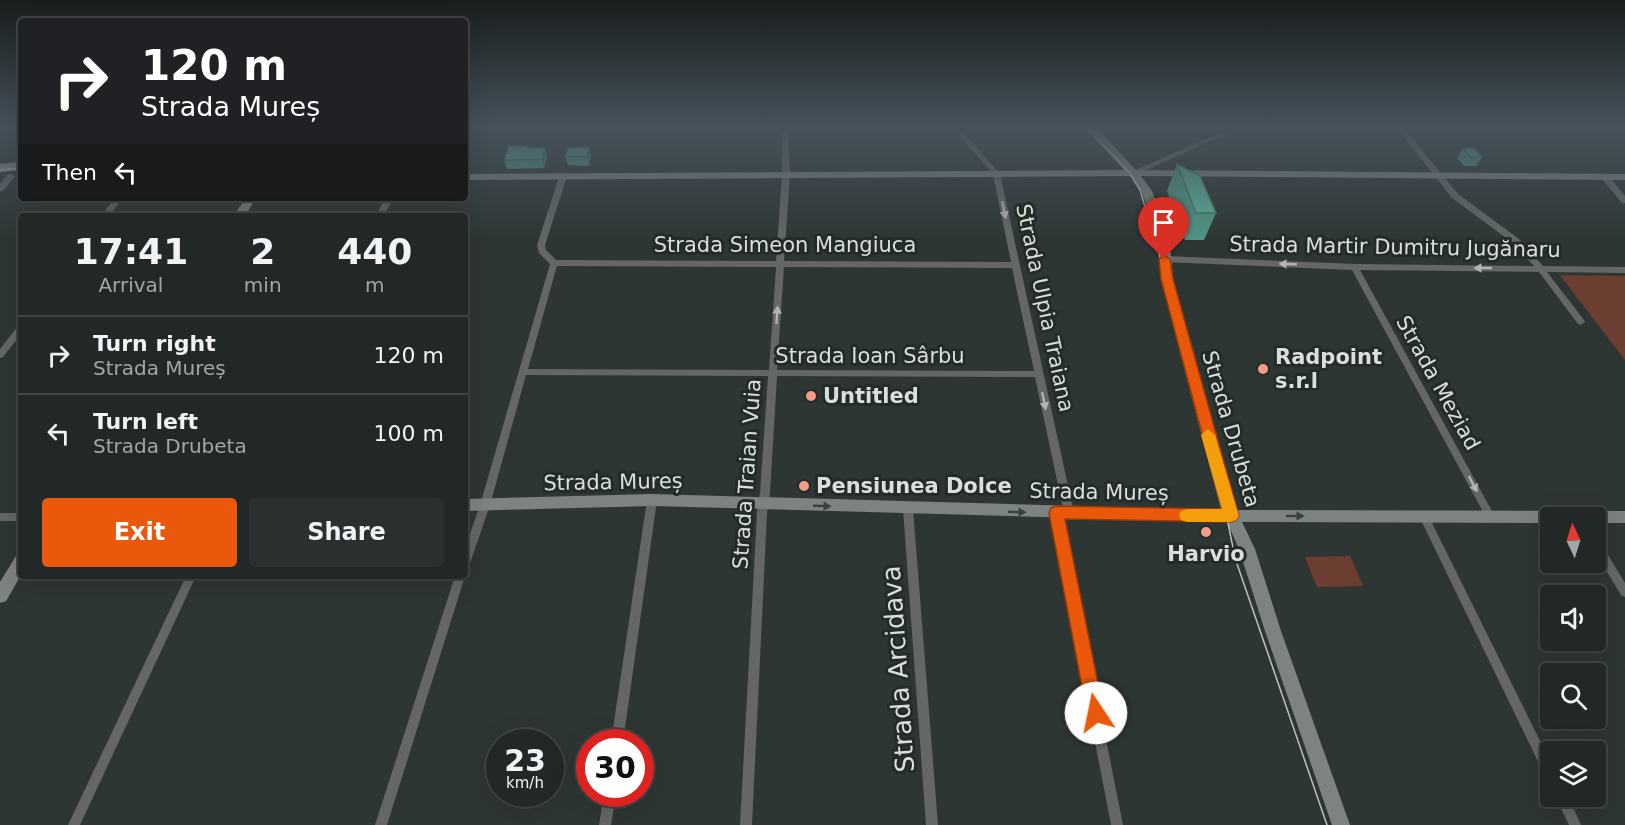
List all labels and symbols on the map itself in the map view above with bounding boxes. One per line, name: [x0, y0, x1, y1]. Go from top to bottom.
pin: [1138, 197, 1189, 259]
one-way arrow: [1000, 201, 1009, 220]
street label: Strada Ulpia Traiana: [1011, 202, 1079, 414]
street label: Strada Martir Dumitru Jugănaru: [1229, 232, 1561, 262]
street label: Strada Simeon Mangiuca: [654, 233, 916, 257]
one-way arrow: [1278, 260, 1297, 269]
one-way arrow: [1473, 263, 1492, 273]
one-way arrow: [773, 305, 782, 324]
street label: Strada Meziad: [1391, 312, 1485, 454]
street label: Strada Ioan Sârbu: [775, 344, 965, 368]
place label: Radpoint s.r.l: [1275, 345, 1382, 393]
street label: Strada Drubeta: [1197, 348, 1265, 510]
marker: Radpoint s.r.l: [1256, 362, 1270, 376]
street label: Strada Traian Vuia: [728, 378, 766, 570]
place label: Untitled: [823, 384, 919, 408]
marker: Untitled: [804, 389, 818, 403]
one-way arrow: [1040, 391, 1050, 410]
street label: Strada Mureș: [543, 469, 683, 495]
place label: Pensiunea Dolce: [816, 474, 1012, 498]
one-way arrow: [1468, 476, 1478, 493]
marker: Pensiunea Dolce: [797, 479, 811, 493]
street label: Strada Mureș: [1029, 479, 1169, 505]
one-way arrow: [812, 502, 831, 511]
one-way arrow: [1007, 507, 1026, 516]
north arrow: [1540, 507, 1606, 573]
one-way arrow: [1286, 511, 1305, 521]
marker: Harvio: [1199, 525, 1213, 539]
place label: Harvio: [1167, 542, 1245, 566]
street label: Strada Arcidava: [876, 565, 920, 773]
position arrow: [1064, 681, 1128, 745]
speed limit sign: 30: [576, 729, 654, 807]

